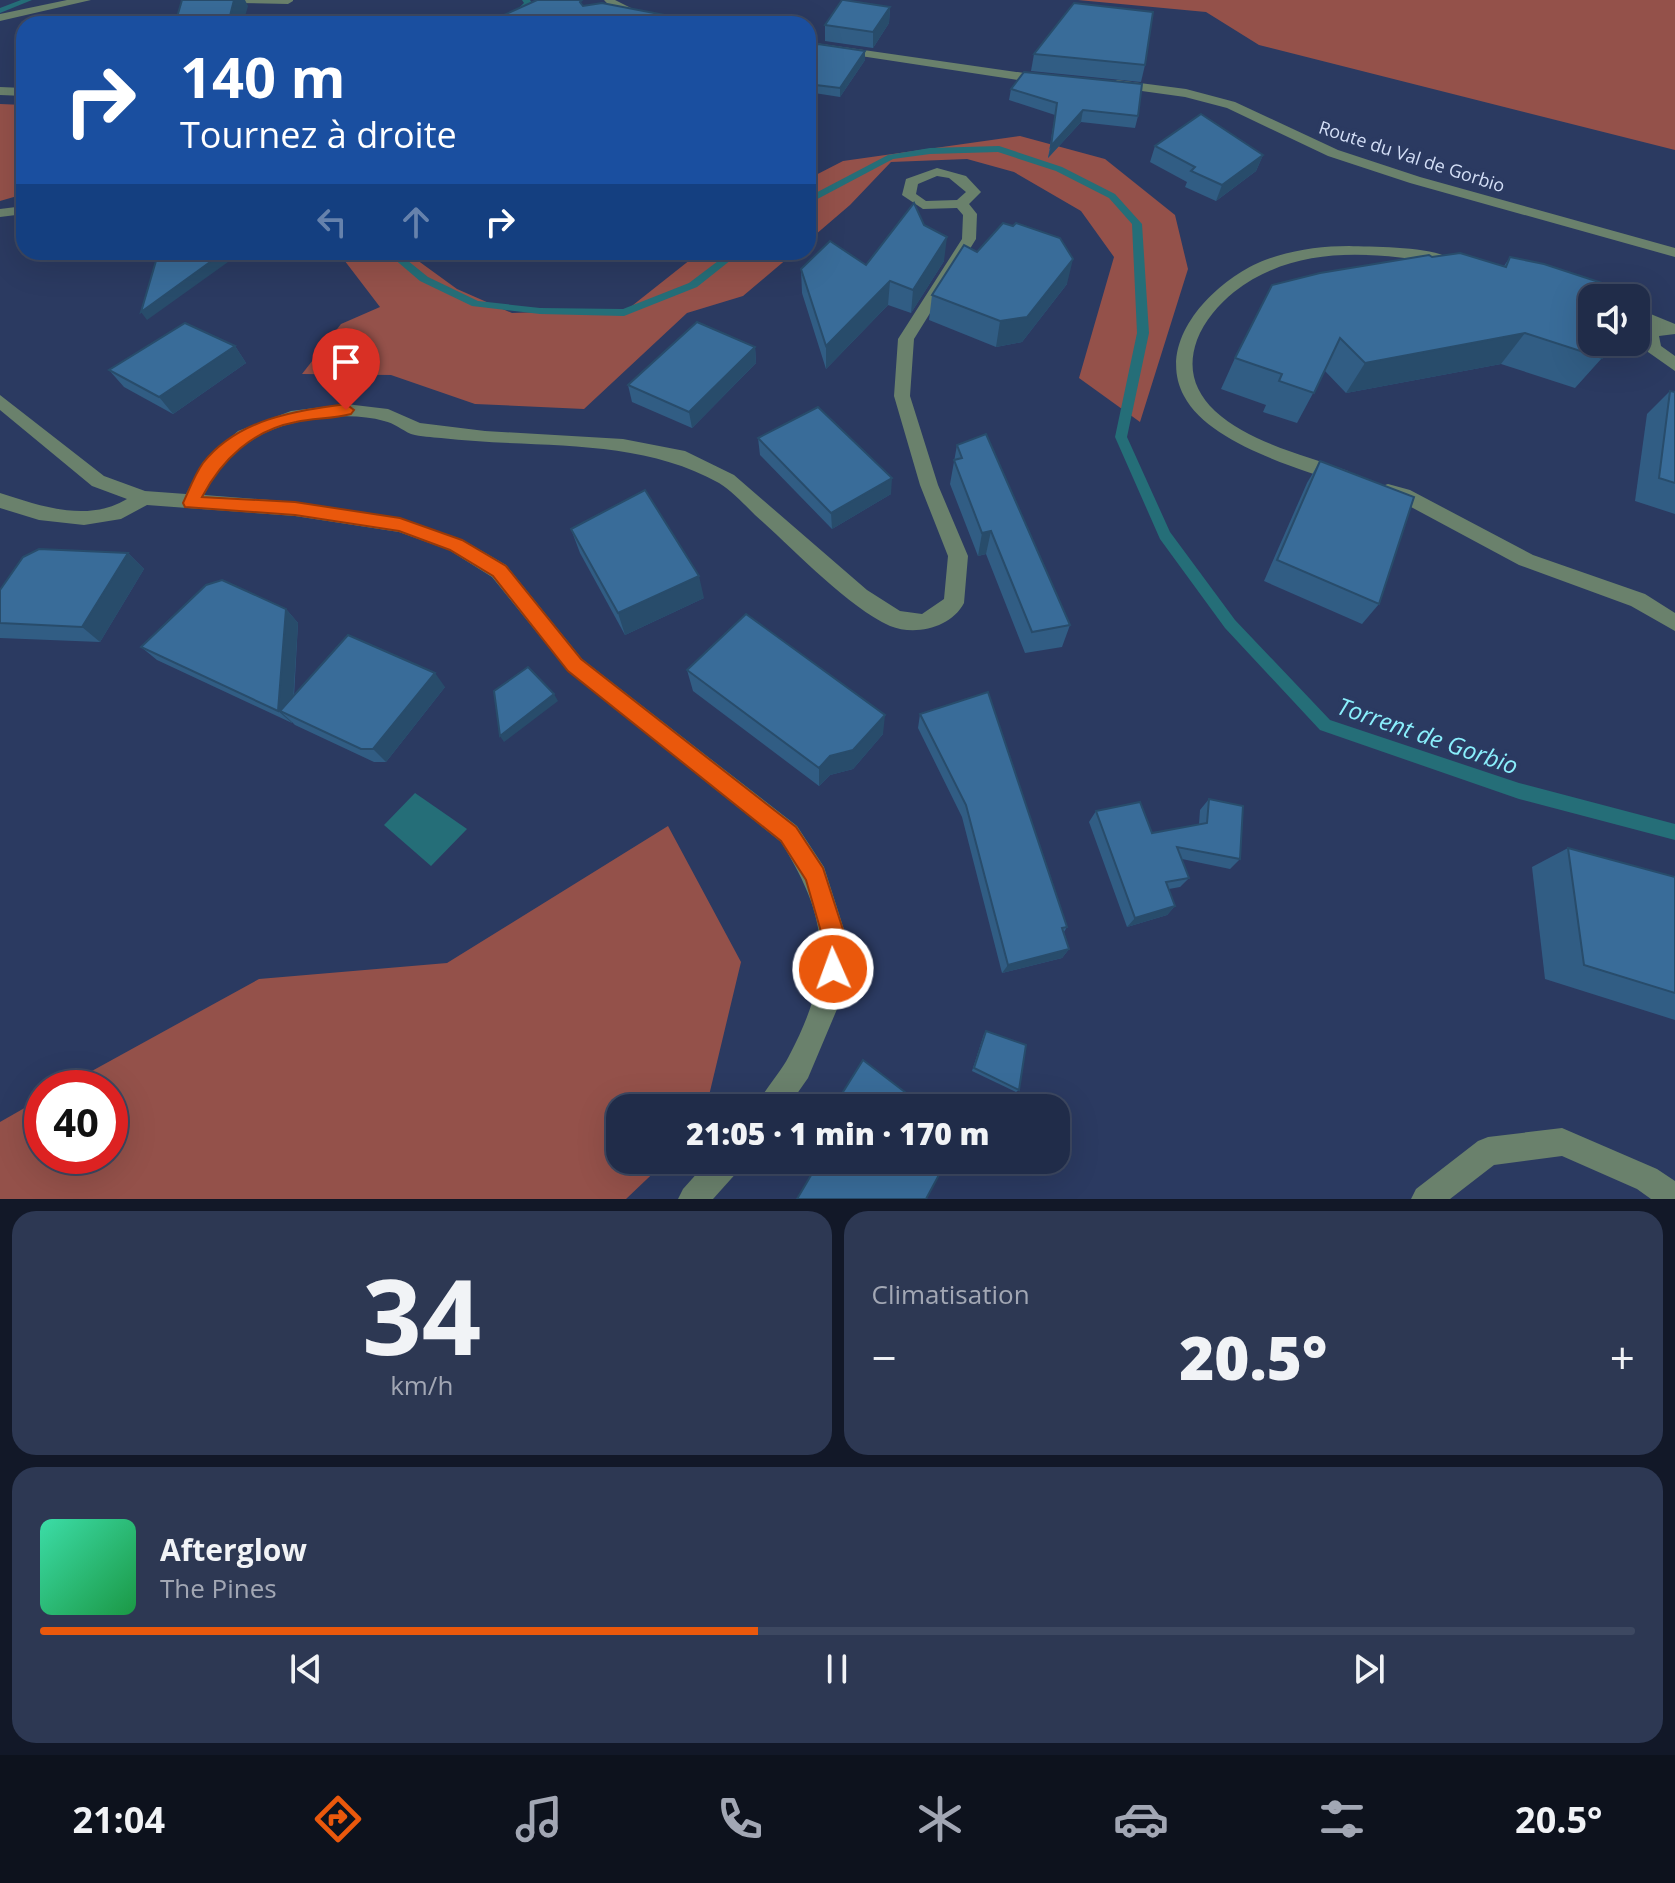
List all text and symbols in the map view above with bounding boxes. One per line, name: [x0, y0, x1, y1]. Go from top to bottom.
text: 140 m: [180, 38, 346, 114]
icon: right: [48, 48, 152, 152]
text: Tournez à droite: [180, 110, 457, 159]
street label: Route du Val de Gorbio: [1316, 115, 1508, 197]
icon: left: [310, 200, 354, 244]
icon: ahead: [394, 200, 438, 244]
icon: right: [478, 200, 522, 244]
map controls: [1578, 284, 1650, 356]
button: sound: [1578, 284, 1650, 356]
pin: [312, 328, 380, 410]
icon: arrive: [324, 340, 368, 384]
water label: Torrent de Gorbio: [1333, 689, 1523, 781]
position arrow: [791, 927, 875, 1011]
speed limit sign: 40: [24, 1070, 128, 1174]
text: 21:05 · 1 min · 170 m: [686, 1113, 990, 1154]
text: 34: [362, 1244, 481, 1385]
text: Climatisation: [872, 1276, 1030, 1312]
text: 20.5°: [1179, 1316, 1327, 1398]
text: −: [872, 1327, 897, 1387]
text: +: [1610, 1327, 1635, 1387]
text: km/h: [390, 1367, 453, 1403]
text: Afterglow: [160, 1529, 307, 1570]
text: The Pines: [160, 1570, 277, 1606]
icon: previous: [284, 1647, 328, 1691]
icon: pause: [815, 1647, 859, 1691]
icon: next: [1347, 1647, 1391, 1691]
icon: directions: [310, 1791, 366, 1847]
icon: music: [511, 1791, 567, 1847]
icon: phone: [712, 1791, 768, 1847]
icon: climate: [912, 1791, 968, 1847]
icon: car: [1113, 1791, 1169, 1847]
icon: filters: [1314, 1791, 1370, 1847]
text: 21:04: [72, 1795, 165, 1844]
text: 20.5°: [1515, 1795, 1602, 1844]

